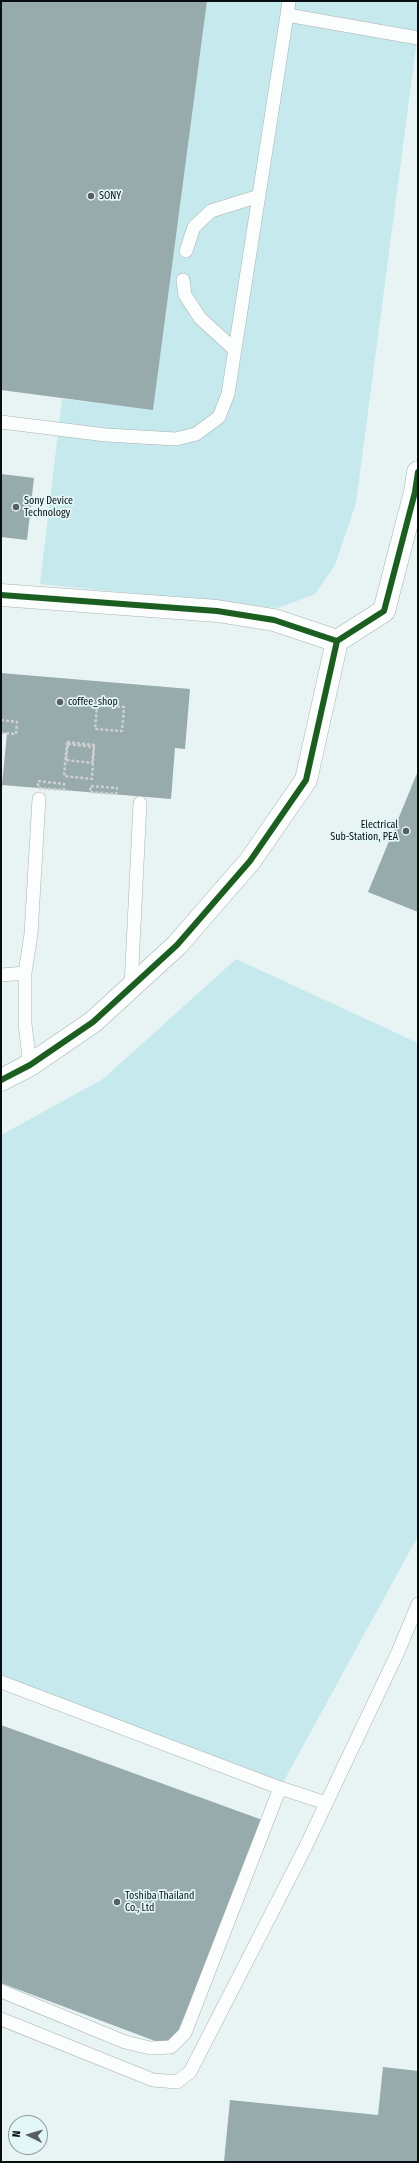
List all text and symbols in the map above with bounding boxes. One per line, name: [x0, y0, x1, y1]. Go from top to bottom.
place label: SONY: [99, 190, 121, 202]
marker: SONY: [86, 191, 96, 201]
place label: Sony Device Technology: [24, 495, 73, 518]
marker: Sony Device Technology: [11, 502, 21, 512]
place label: coffee_shop: [68, 696, 118, 708]
marker: coffee_shop: [55, 697, 65, 707]
place label: Electrical Sub-Station, PEA: [330, 819, 398, 842]
marker: Electrical Sub-Station, PEA: [401, 826, 411, 836]
place label: Toshiba Thailand Co., Ltd: [125, 1890, 194, 1914]
marker: Toshiba Thailand Co., Ltd: [112, 1897, 122, 1907]
north arrow: [8, 2115, 48, 2155]
text: N: [10, 2130, 23, 2138]

